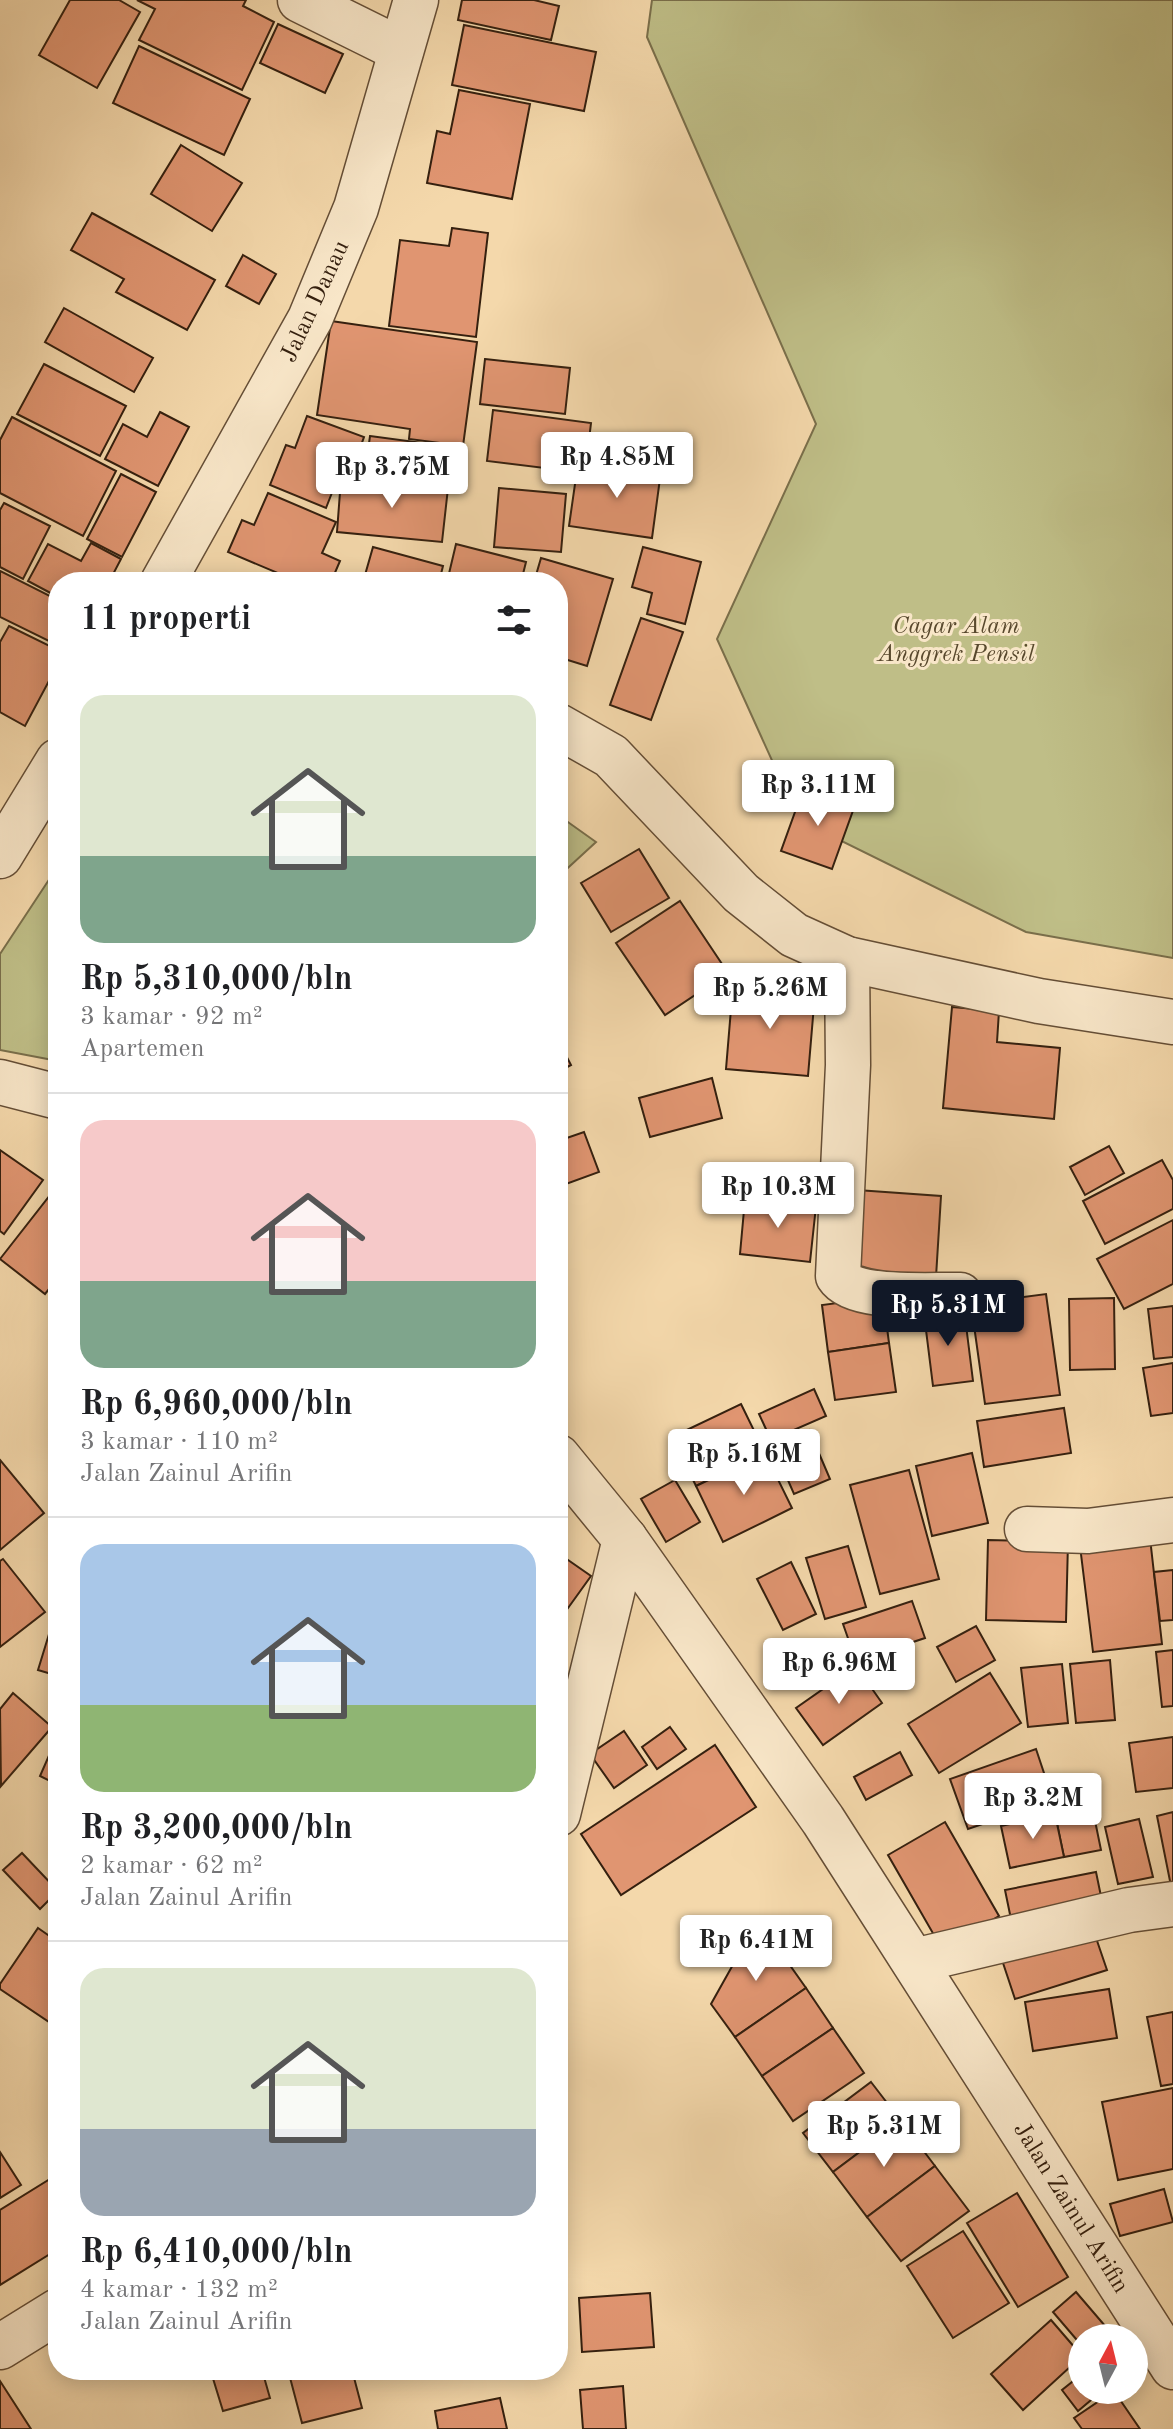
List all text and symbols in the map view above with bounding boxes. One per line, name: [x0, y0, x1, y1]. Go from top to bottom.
street label: Jalan Danau: [277, 237, 354, 366]
pin: Rp 4.85M: [534, 432, 700, 500]
pin: Rp 3.75M: [309, 442, 475, 510]
text: Rp 4.85M: [559, 445, 675, 471]
text: Rp 3.75M: [334, 455, 450, 481]
icon: filters: [492, 598, 536, 642]
text: 11 properti: [80, 603, 251, 637]
park label: Cagar Alam Anggrek Pensil: [875, 615, 1035, 667]
icon: home: [236, 747, 380, 891]
pin: Rp 3.11M: [735, 760, 901, 828]
text: Rp 3.11M: [760, 773, 876, 799]
text: Rp 5,310,000/bln: [80, 963, 353, 997]
pin: Rp 5.26M: [687, 963, 853, 1031]
text: Rp 5.26M: [712, 976, 828, 1002]
text: 3 kamar · 92 m²: [80, 1004, 263, 1030]
text: Apartemen: [80, 1036, 205, 1062]
pin: Rp 10.3M: [695, 1162, 861, 1230]
icon: home: [236, 1172, 380, 1316]
text: Rp 10.3M: [720, 1175, 836, 1201]
pin: Rp 5.31M: [865, 1280, 1031, 1348]
text: Rp 5.31M: [890, 1293, 1006, 1319]
text: Rp 6,960,000/bln: [80, 1388, 353, 1422]
text: 3 kamar · 110 m²: [80, 1429, 278, 1455]
pin: Rp 5.16M: [661, 1429, 827, 1497]
text: Rp 5.16M: [686, 1442, 802, 1468]
text: Jalan Zainul Arifin: [80, 1461, 292, 1487]
icon: home: [236, 1596, 380, 1740]
pin: Rp 6.96M: [756, 1638, 922, 1706]
text: Rp 6.96M: [781, 1651, 897, 1677]
pin: Rp 3.2M: [959, 1773, 1107, 1841]
text: Rp 3.2M: [983, 1786, 1083, 1812]
text: Rp 3,200,000/bln: [80, 1812, 353, 1846]
text: 2 kamar · 62 m²: [80, 1853, 263, 1879]
text: Jalan Zainul Arifin: [80, 1885, 292, 1911]
pin: Rp 6.41M: [673, 1915, 839, 1983]
text: Rp 6.41M: [698, 1928, 814, 1954]
icon: home: [236, 2020, 380, 2164]
pin: Rp 5.31M: [801, 2101, 967, 2169]
text: Rp 5.31M: [826, 2114, 942, 2140]
street label: Jalan Zainul Arifin: [1008, 2119, 1132, 2298]
text: Rp 6,410,000/bln: [80, 2236, 353, 2270]
text: 4 kamar · 132 m²: [80, 2277, 278, 2303]
text: Jalan Zainul Arifin: [80, 2309, 292, 2335]
north arrow: [1068, 2324, 1148, 2404]
map controls: [1068, 2324, 1148, 2404]

